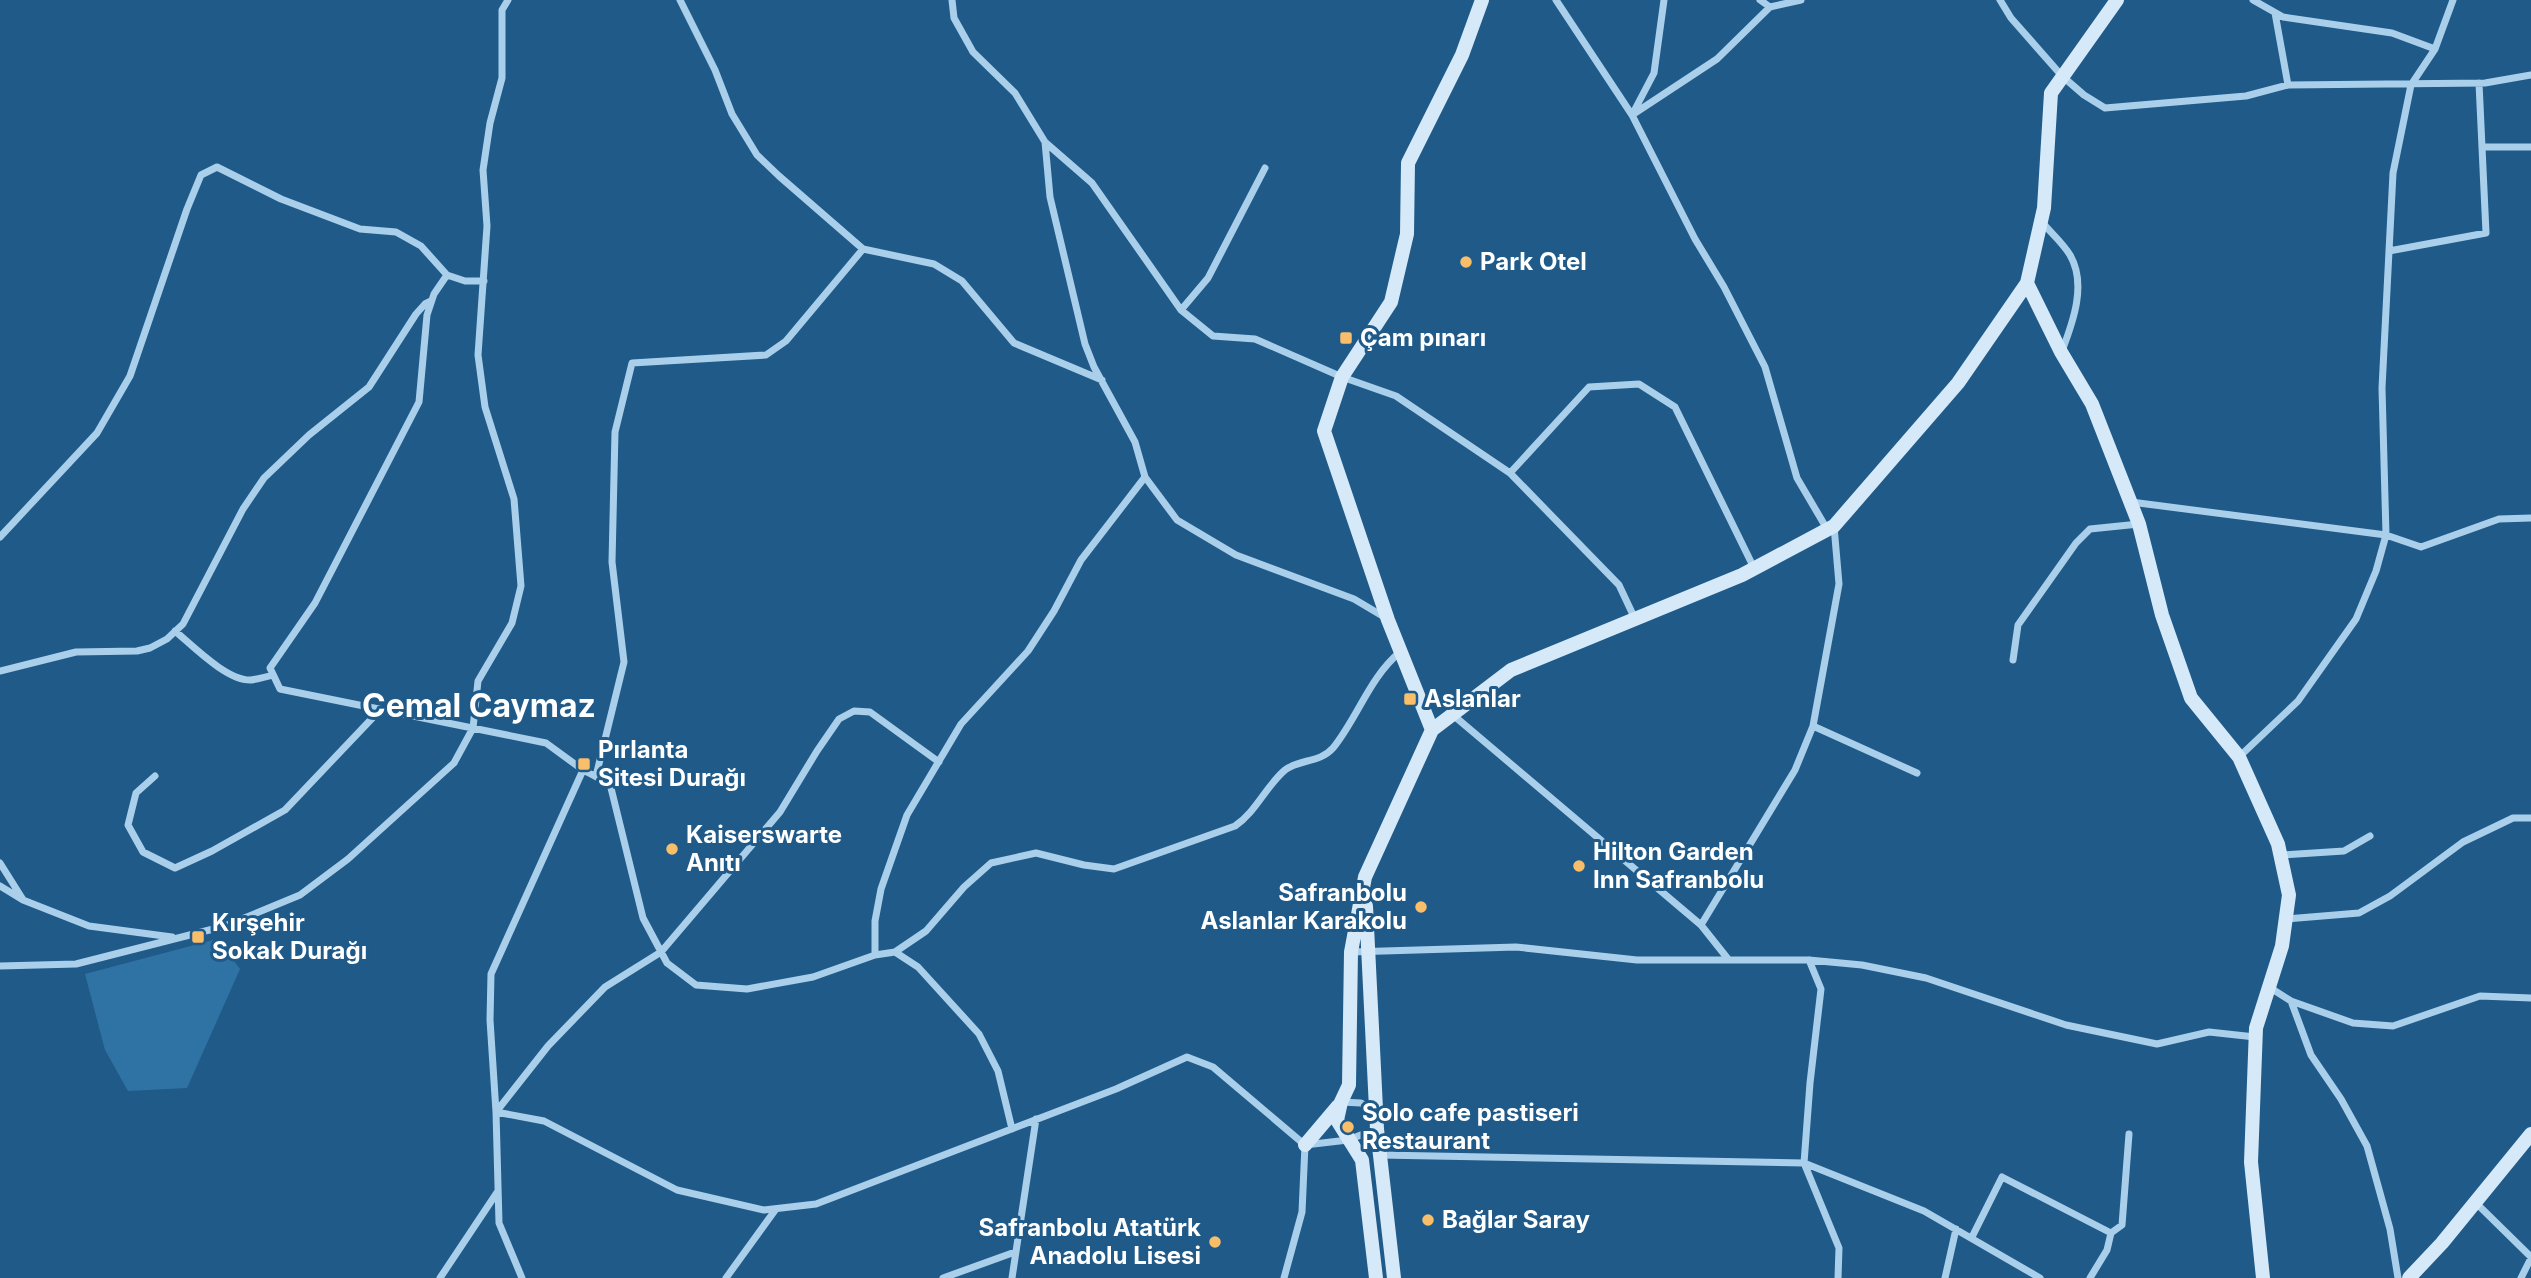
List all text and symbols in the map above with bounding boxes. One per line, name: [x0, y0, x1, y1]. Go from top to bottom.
place label: Park Otel: [1480, 247, 1587, 276]
marker: Park Otel: [1458, 254, 1474, 270]
place label: Çam pınarı: [1360, 323, 1486, 352]
marker: Çam pınarı: [1338, 330, 1354, 346]
place label: Aslanlar: [1424, 684, 1521, 713]
district label: Cemal Caymaz: [362, 686, 596, 725]
marker: Aslanlar: [1402, 691, 1418, 707]
place label: Pırlanta Sitesi Durağı: [598, 735, 746, 792]
marker: Pırlanta Sitesi Durağı: [576, 756, 592, 772]
place label: Kaiserswarte Anıtı: [686, 820, 842, 877]
place label: Hilton Garden Inn Safranbolu: [1593, 837, 1764, 894]
marker: Kaiserswarte Anıtı: [664, 841, 680, 857]
marker: Hilton Garden Inn Safranbolu: [1571, 858, 1587, 874]
place label: Safranbolu Aslanlar Karakolu: [1201, 878, 1407, 935]
marker: Safranbolu Aslanlar Karakolu: [1413, 899, 1429, 915]
place label: Kırşehir Sokak Durağı: [212, 908, 367, 965]
marker: Kırşehir Sokak Durağı: [190, 929, 206, 945]
place label: Solo cafe pastiseri Restaurant: [1362, 1098, 1579, 1155]
marker: Solo cafe pastiseri Restaurant: [1340, 1119, 1356, 1135]
place label: Bağlar Saray: [1442, 1205, 1590, 1234]
marker: Bağlar Saray: [1420, 1212, 1436, 1228]
place label: Safranbolu Atatürk Anadolu Lisesi: [979, 1213, 1201, 1270]
marker: Safranbolu Atatürk Anadolu Lisesi: [1207, 1234, 1223, 1250]

